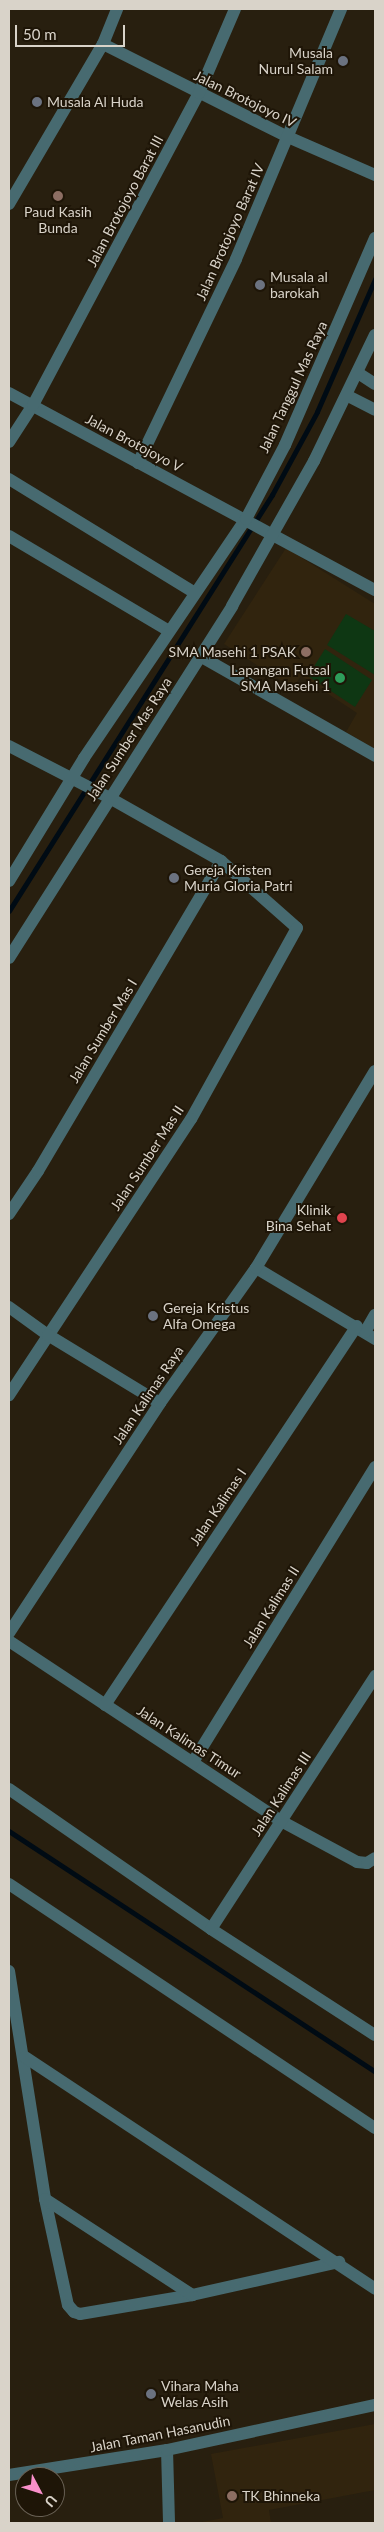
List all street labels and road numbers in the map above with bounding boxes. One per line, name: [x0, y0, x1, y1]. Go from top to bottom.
street label: Jalan Brotojoyo IV: [191, 67, 299, 131]
street label: Jalan Brotojoyo Barat III: [83, 132, 167, 270]
street label: Jalan Brotojoyo Barat IV: [192, 161, 268, 303]
street label: Jalan Tanggul Mas Raya: [255, 318, 331, 456]
street label: Jalan Brotojoyo V: [82, 410, 186, 476]
street label: Jalan Sumber Mas Raya: [83, 674, 175, 804]
street label: Jalan Sumber Mas I: [65, 976, 141, 1086]
street label: Jalan Sumber Mas II: [107, 1102, 187, 1214]
street label: Jalan Kalimas Raya: [109, 1343, 187, 1447]
street label: Jalan Kalimas I: [186, 1465, 250, 1549]
street label: Jalan Kalimas II: [239, 1563, 303, 1651]
street label: Jalan Kalimas Timur: [134, 1702, 244, 1782]
street label: Jalan Kalimas III: [248, 1749, 314, 1839]
street label: Jalan Taman Hasanudin: [88, 2412, 232, 2456]

